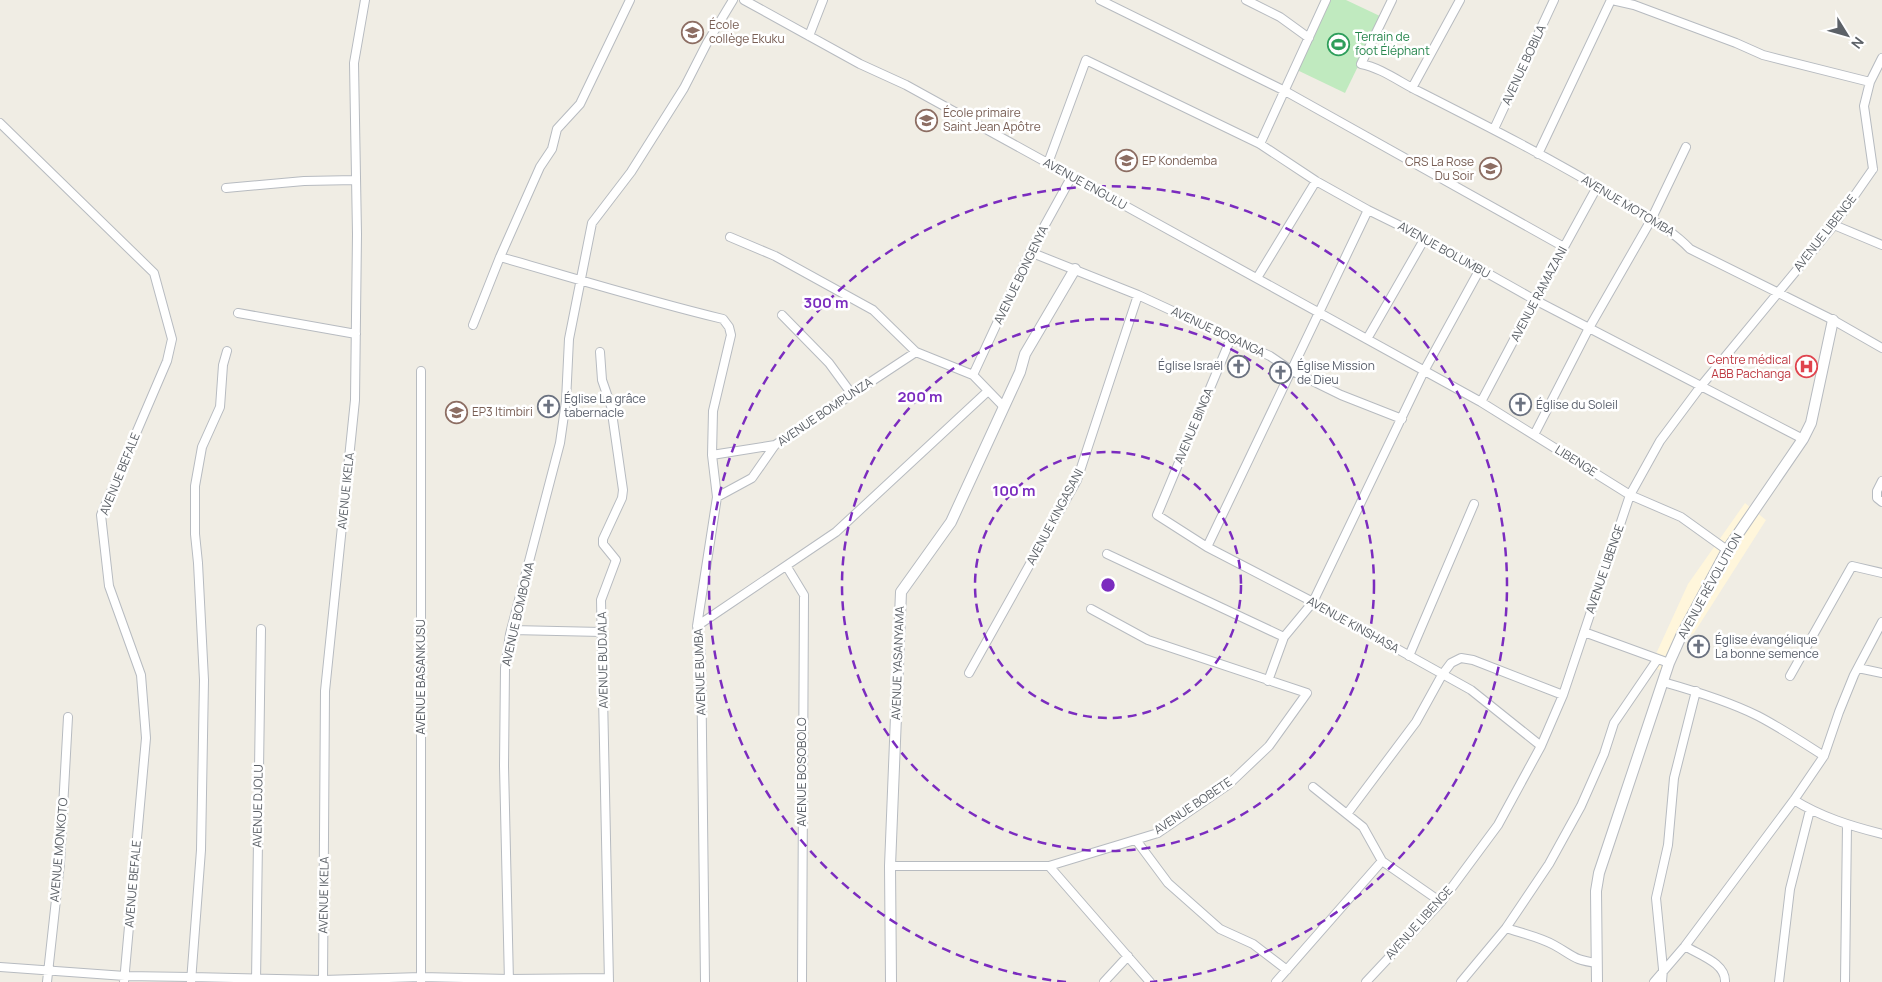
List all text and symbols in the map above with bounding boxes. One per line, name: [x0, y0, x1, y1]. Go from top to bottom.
north arrow: [1822, 10, 1872, 60]
place label: École collège Ekuku: [709, 16, 785, 47]
school or university icon: École collège Ekuku: [681, 20, 705, 44]
street label: AVENUE BOBILA: [1498, 22, 1550, 108]
place label: Terrain de foot Éléphant: [1355, 28, 1430, 59]
sports icon: Terrain de foot Éléphant: [1327, 32, 1351, 56]
text: N: [1847, 33, 1868, 53]
place label: École primaire Saint Jean Apôtre: [943, 104, 1041, 135]
school or university icon: École primaire Saint Jean Apôtre: [915, 108, 939, 132]
school or university icon: EP Kondemba: [1114, 149, 1138, 173]
place label: EP Kondemba: [1142, 152, 1217, 169]
place label: CRS La Rose Du Soir: [1405, 153, 1475, 184]
street label: AVENUE ENGULU: [1040, 154, 1130, 214]
school or university icon: CRS La Rose Du Soir: [1478, 157, 1502, 181]
street label: AVENUE MOTOMBA: [1578, 171, 1678, 240]
street label: AVENUE LIBENGE: [1789, 191, 1860, 275]
street label: AVENUE BOLUMBU: [1395, 217, 1493, 282]
street label: AVENUE BONGENYA: [989, 222, 1052, 327]
street label: AVENUE RAMAZANI: [1506, 243, 1571, 344]
text: 300 m: [804, 292, 848, 313]
street label: AVENUE BOSANGA: [1168, 302, 1268, 361]
place label: Centre médical ABB Pachanga: [1707, 351, 1791, 382]
church icon: Église Israël: [1227, 354, 1251, 378]
hospital icon: Centre médical ABB Pachanga: [1795, 355, 1819, 379]
place label: Église Israël: [1158, 357, 1223, 374]
place label: Église Mission de Dieu: [1297, 357, 1375, 388]
church icon: Église Mission de Dieu: [1269, 361, 1293, 385]
street label: AVENUE BOMPUNZA: [774, 373, 876, 450]
street label: AVENUE BINGA: [1170, 385, 1217, 466]
text: 200 m: [897, 386, 943, 407]
place label: Église La grâce tabernacle: [564, 390, 646, 421]
church icon: Église du Soleil: [1508, 393, 1532, 417]
church icon: Église La grâce tabernacle: [536, 394, 560, 418]
place label: Église du Soleil: [1536, 396, 1618, 413]
school or university icon: EP3 Itimbiri: [444, 400, 468, 424]
place label: EP3 Itimbiri: [472, 403, 533, 420]
street label: AVENUE BEFALE: [95, 430, 144, 518]
street label: LIBENGE: [1552, 441, 1601, 480]
street label: AVENUE IKELA: [333, 451, 358, 530]
street label: AVENUE KINGASANI: [1022, 466, 1087, 568]
text: 100 m: [993, 480, 1035, 501]
street label: AVENUE LIBENGE: [1581, 522, 1628, 616]
street label: AVENUE RÉVOLUTION: [1673, 530, 1746, 642]
street label: AVENUE BOMBOMA: [497, 560, 538, 668]
centre of rings: [1099, 576, 1117, 594]
street label: AVENUE KINSHASA: [1304, 592, 1403, 657]
street label: AVENUE YASANYAMA: [887, 605, 908, 720]
street label: AVENUE BUDJALA: [593, 611, 612, 709]
street label: AVENUE BASANKUSU: [412, 619, 429, 735]
street label: AVENUE BUMBA: [689, 628, 710, 716]
place label: Église évangélique La bonne semence: [1715, 631, 1819, 662]
church icon: Église évangélique La bonne semence: [1687, 635, 1711, 659]
street label: AVENUE BOSOBOLO: [793, 717, 810, 827]
street label: AVENUE DJOLU: [248, 764, 267, 848]
street label: AVENUE BOBETE: [1150, 773, 1235, 838]
street label: AVENUE MONKOTO: [45, 797, 72, 903]
street label: AVENUE BEFALE: [120, 840, 145, 928]
street label: AVENUE IKELA: [314, 856, 333, 934]
street label: AVENUE LIBENGE: [1381, 882, 1456, 963]

